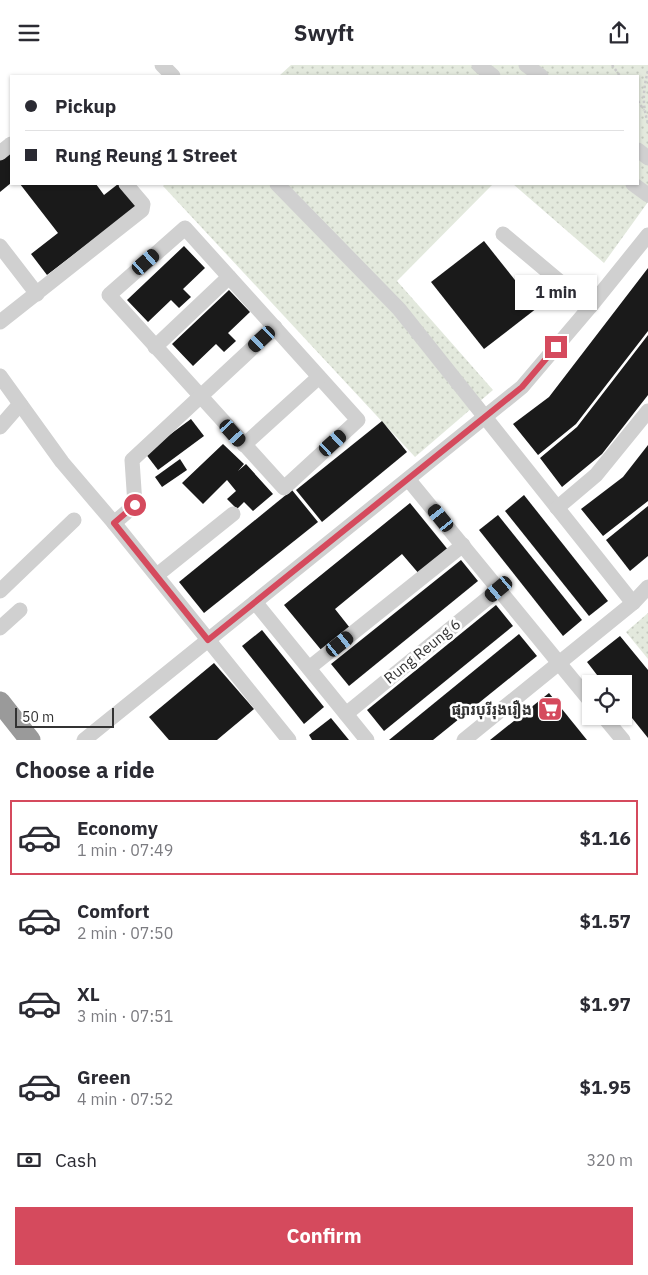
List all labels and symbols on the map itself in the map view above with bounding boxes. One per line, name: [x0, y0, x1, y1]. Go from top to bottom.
car: [129, 246, 162, 278]
callout: 1 min: [515, 275, 597, 309]
car: [245, 323, 278, 355]
route end: [545, 336, 567, 358]
car: [217, 417, 248, 449]
car: [316, 427, 349, 459]
route start: [124, 494, 146, 516]
car: [425, 502, 456, 534]
car: [482, 574, 515, 604]
street label: Rung Reung 6: [380, 614, 464, 688]
car: [323, 629, 356, 659]
supermarket icon: ផ្សារបុរីរុងរឿង: [537, 696, 563, 722]
place label: ផ្សារបុរីរុងរឿង: [451, 700, 532, 720]
scale bar: [15, 705, 114, 728]

